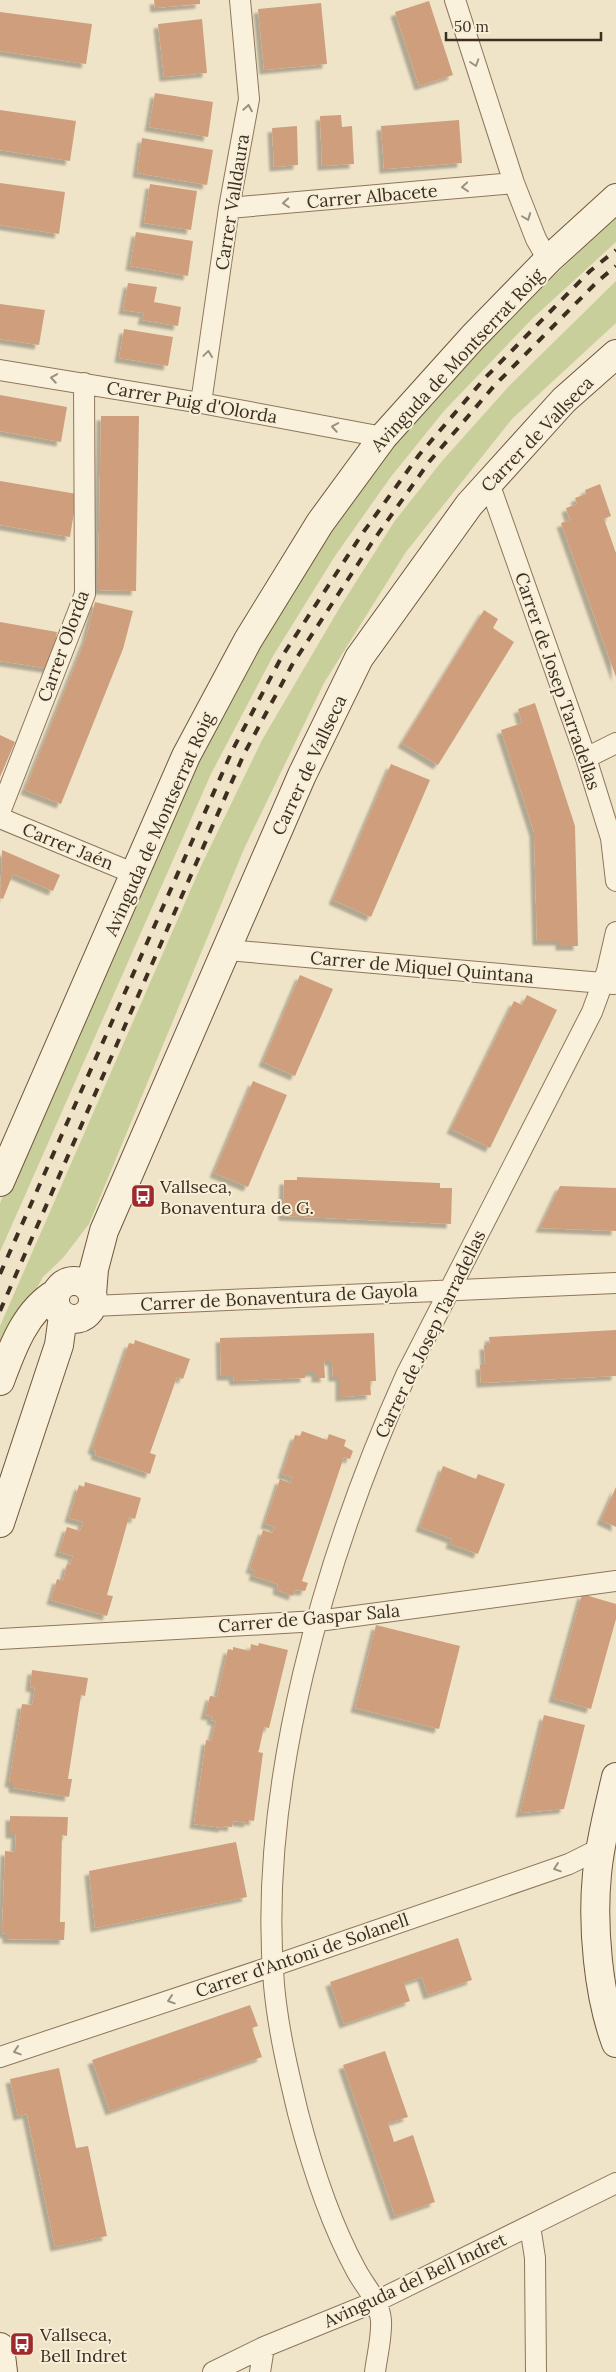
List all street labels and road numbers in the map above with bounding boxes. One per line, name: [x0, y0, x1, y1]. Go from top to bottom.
street label: Carrer Valldaura: [210, 132, 254, 272]
street label: Carrer Albacete: [306, 179, 439, 213]
street label: Avinguda de Montserrat Roig: [365, 263, 549, 457]
street label: Carrer de Vallseca: [476, 371, 598, 497]
street label: Carrer Puig d'Olorda: [105, 376, 279, 428]
street label: Carrer de Josep Tarradellas: [510, 569, 606, 793]
street label: Carrer Olorda: [32, 587, 94, 705]
street label: Carrer de Vallseca: [266, 691, 352, 839]
street label: Avinguda de Montserrat Roig: [99, 708, 219, 940]
street label: Carrer Jaén: [19, 817, 117, 875]
street label: Carrer de Miquel Quintana: [309, 946, 535, 988]
street label: Carrer de Josep Tarradellas: [370, 1226, 490, 1442]
street label: Carrer de Bonaventura de Gayola: [140, 1278, 418, 1316]
street label: Carrer de Gaspar Sala: [217, 1599, 401, 1637]
street label: Carrer d'Antoni de Solanell: [192, 1908, 412, 2002]
street label: Avinguda del Bell Indret: [319, 2228, 510, 2333]

